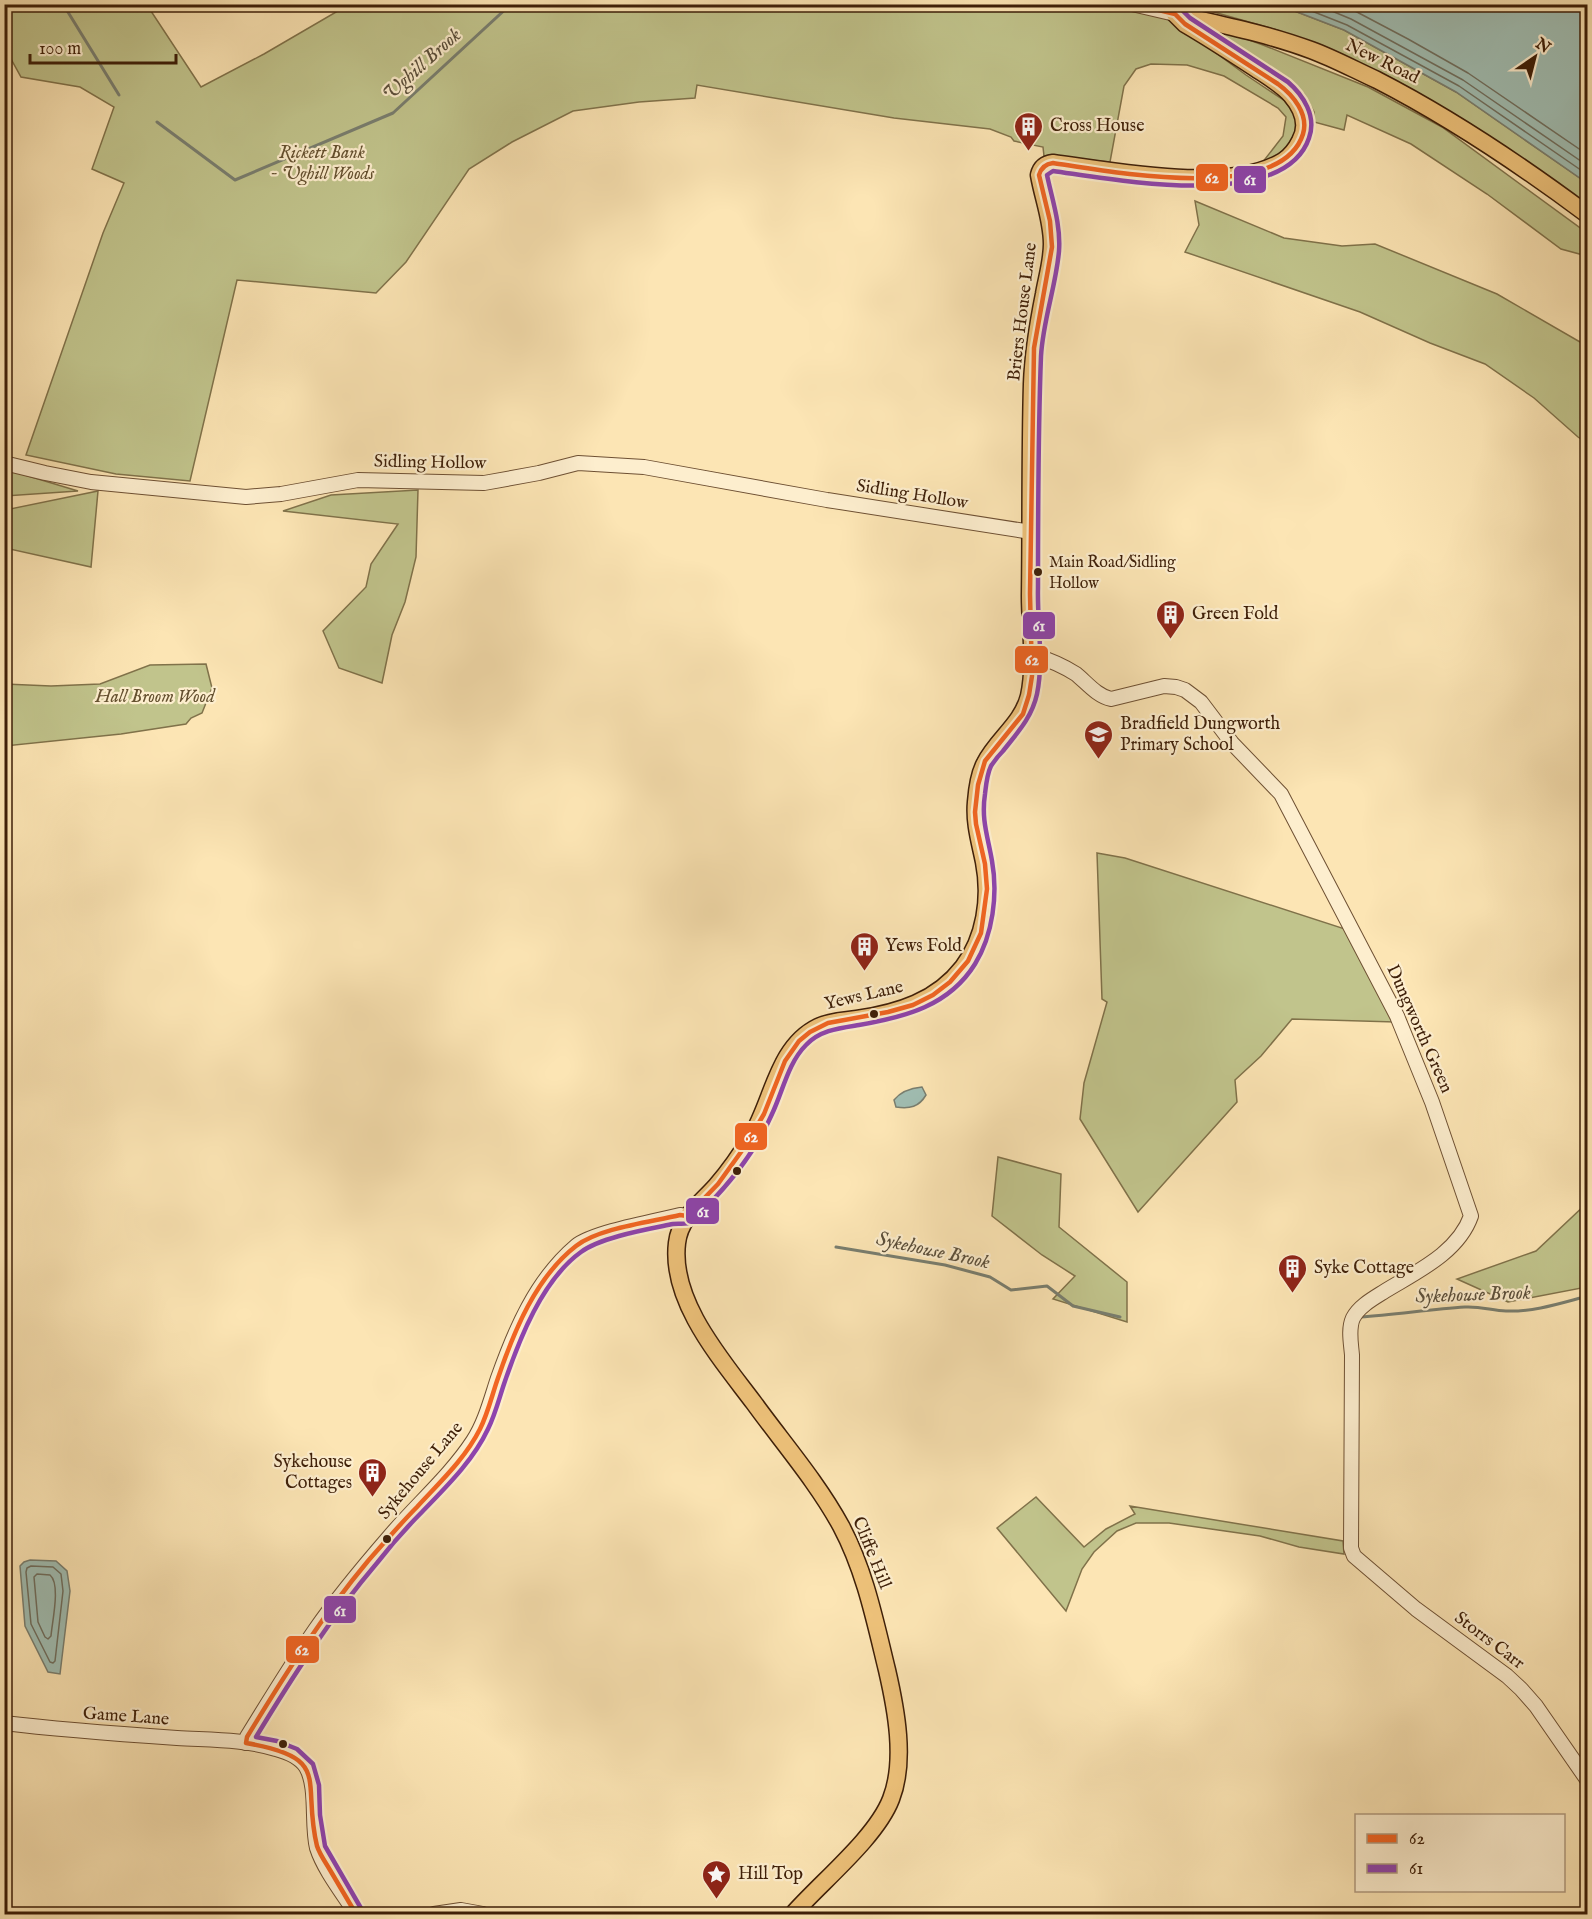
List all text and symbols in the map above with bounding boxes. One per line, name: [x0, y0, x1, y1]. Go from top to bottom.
water label: Ughill Brook: [377, 23, 467, 108]
scale bar: [30, 27, 176, 65]
north arrow: [1505, 27, 1565, 87]
street label: New Road: [1341, 34, 1423, 90]
text: N: [1530, 34, 1554, 59]
text: 100 m: [39, 38, 81, 61]
building icon: Cross House: [1013, 110, 1045, 152]
place label: Cross House: [1050, 115, 1144, 138]
park label: Rickett Bank - Ughill Woods: [270, 142, 375, 186]
line badge: 62: [1195, 163, 1229, 192]
line badge: 61: [1233, 165, 1267, 194]
text: 62: [1205, 169, 1220, 189]
text: 61: [1244, 171, 1256, 191]
street label: Briers House Lane: [1003, 241, 1043, 383]
street label: Sidling Hollow: [374, 451, 488, 476]
street label: Sidling Hollow: [855, 475, 971, 515]
place label: Main Road/Sidling Hollow: [1049, 553, 1176, 594]
marker: Main Road/Sidling Hollow: [1032, 566, 1044, 578]
building icon: Green Fold: [1155, 598, 1187, 640]
place label: Green Fold: [1192, 603, 1279, 626]
line badge: 61: [1022, 611, 1056, 640]
text: 61: [1033, 617, 1045, 637]
line badge: 62: [1014, 645, 1049, 674]
text: 62: [1025, 651, 1040, 671]
park label: Hall Broom Wood: [94, 686, 216, 709]
place label: Bradfield Dungworth Primary School: [1120, 713, 1281, 757]
school or university icon: Bradfield Dungworth Primary School: [1083, 718, 1115, 760]
building icon: Yews Fold: [848, 930, 880, 972]
place label: Yews Fold: [885, 935, 962, 958]
street label: Dungworth Green: [1380, 961, 1458, 1097]
street label: Yews Lane: [822, 976, 906, 1016]
unlabelled marker: [868, 1008, 880, 1020]
line badge: 62: [734, 1122, 768, 1151]
text: 62: [744, 1128, 759, 1148]
unlabelled marker: [731, 1165, 743, 1177]
line badge: 61: [685, 1197, 720, 1225]
text: 61: [697, 1203, 709, 1223]
water label: Sykehouse Brook: [874, 1227, 992, 1275]
building icon: Syke Cottage: [1277, 1252, 1309, 1294]
place label: Syke Cottage: [1314, 1257, 1414, 1280]
water label: Sykehouse Brook: [1415, 1280, 1531, 1310]
street label: Sykehouse Lane: [373, 1417, 469, 1525]
place label: Sykehouse Cottages: [274, 1451, 352, 1495]
building icon: Sykehouse Cottages: [357, 1456, 389, 1498]
street label: Cliffe Hill: [846, 1514, 896, 1592]
unlabelled marker: [381, 1533, 393, 1545]
line badge: 61: [323, 1595, 357, 1624]
text: 61: [334, 1602, 346, 1622]
street label: Storrs Carr: [1449, 1607, 1529, 1675]
line badge: 62: [285, 1635, 320, 1664]
text: 62: [295, 1641, 310, 1661]
street label: Game Lane: [82, 1703, 170, 1731]
unlabelled marker: [277, 1738, 289, 1750]
legend: [1355, 1814, 1565, 1892]
text: 62: [1409, 1828, 1425, 1851]
place icon: Hill Top: [701, 1858, 733, 1900]
text: 61: [1409, 1858, 1423, 1881]
place label: Hill Top: [738, 1863, 803, 1886]

